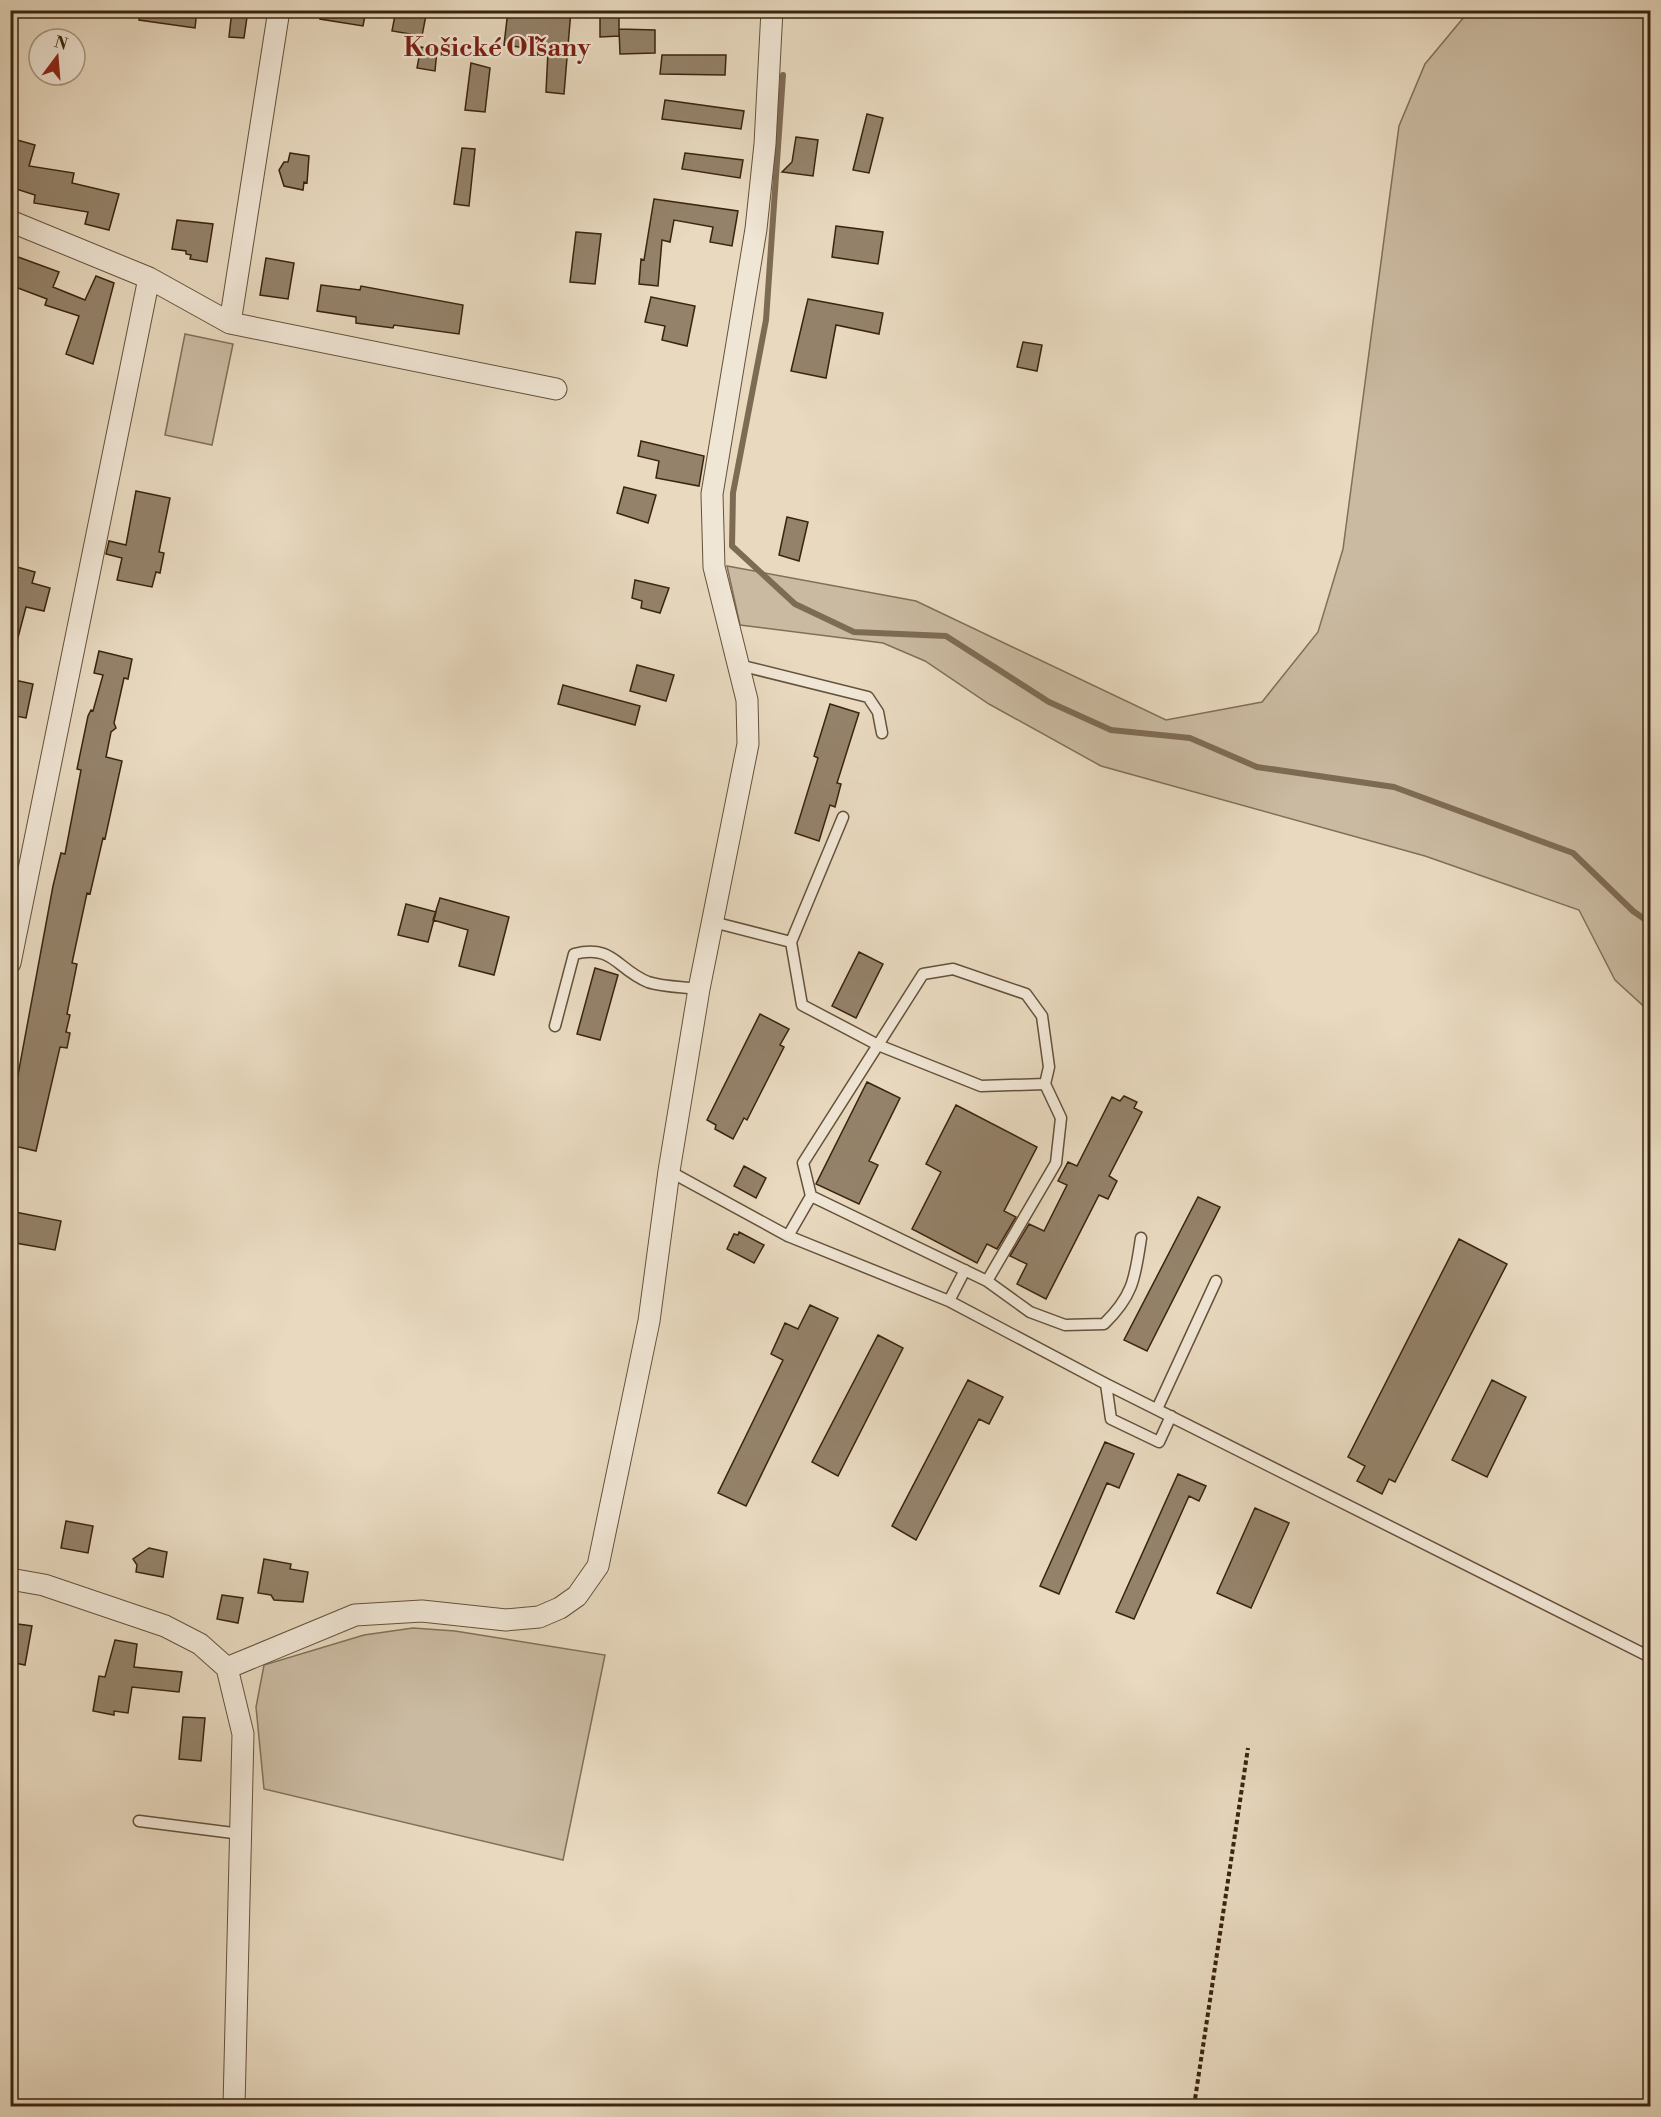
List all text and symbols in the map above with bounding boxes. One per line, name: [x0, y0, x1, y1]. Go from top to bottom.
north arrow: [27, 27, 87, 87]
text: N: [52, 32, 70, 55]
district label: Košické Oľšany: [404, 32, 591, 64]

